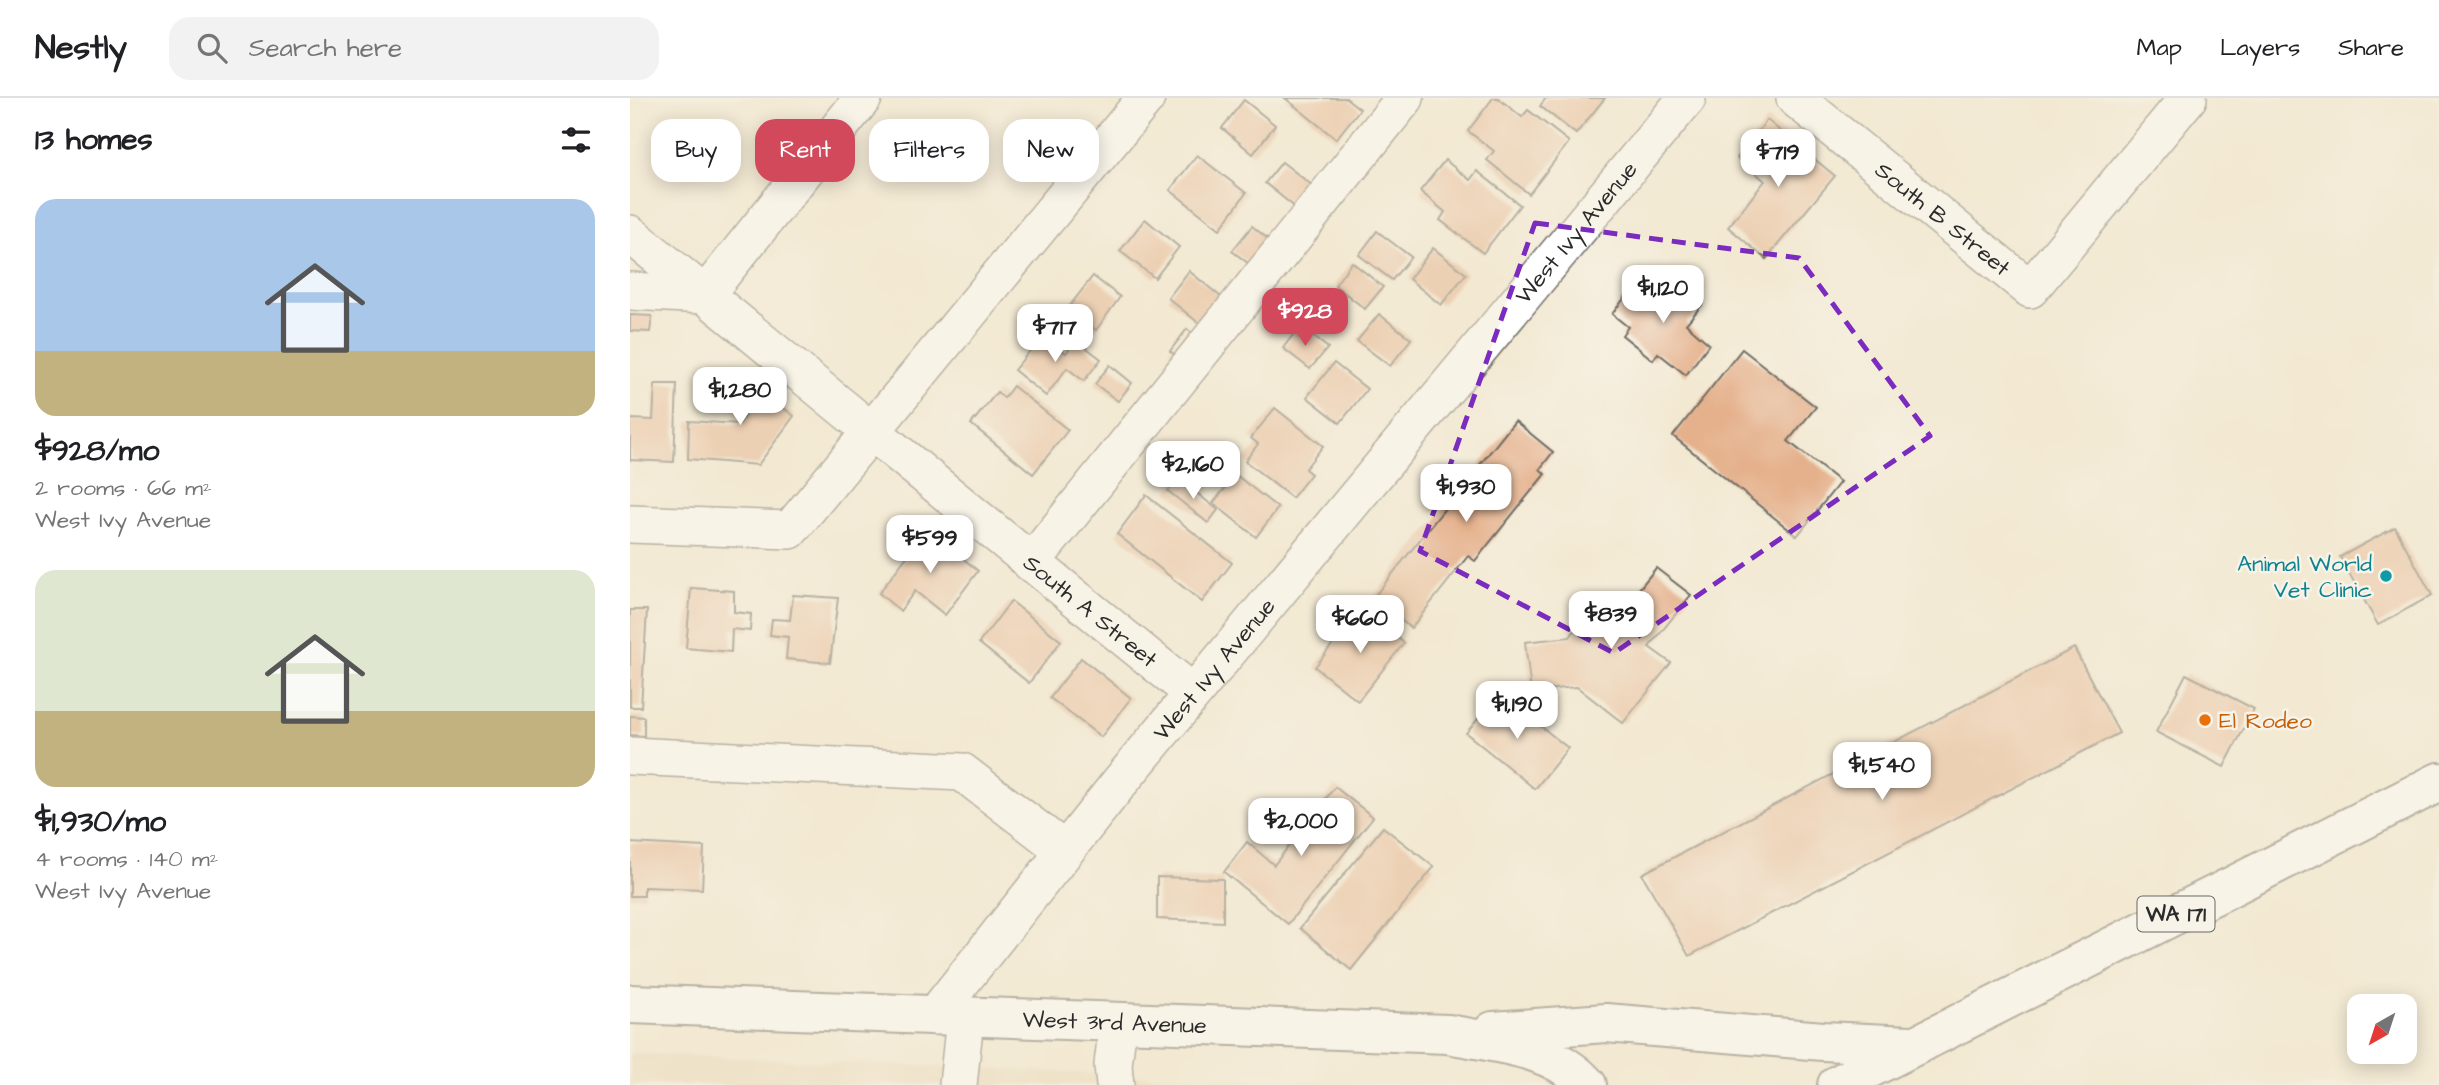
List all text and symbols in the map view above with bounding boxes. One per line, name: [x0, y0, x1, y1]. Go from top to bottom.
search box: [169, 17, 659, 80]
text: Nestly: [35, 25, 127, 71]
icon: search: [193, 29, 231, 67]
text: Search here: [249, 30, 402, 66]
text: Map: [2137, 31, 2182, 65]
text: Layers: [2220, 31, 2300, 65]
text: Share: [2338, 31, 2404, 65]
text: 13 homes: [35, 119, 152, 161]
chip: Buy: [651, 119, 741, 182]
chip: Rent: [755, 119, 855, 182]
chip: Filters: [869, 119, 989, 182]
chip: New: [1003, 119, 1099, 182]
icon: filters: [557, 121, 595, 159]
pin: $719: [1737, 130, 1819, 189]
text: $719: [1757, 136, 1800, 168]
street label: West Ivy Avenue: [1508, 155, 1645, 311]
street label: South B Street: [1868, 155, 2018, 284]
icon: home: [252, 245, 378, 371]
pin: $1,120: [1606, 266, 1720, 325]
text: $1,120: [1638, 272, 1688, 304]
pin: $928: [1264, 288, 1346, 348]
text: $928: [1278, 295, 1332, 327]
pin: $717: [1014, 304, 1096, 364]
text: $717: [1033, 311, 1077, 343]
pin: $1,280: [683, 368, 797, 427]
text: $1,280: [709, 374, 771, 406]
text: $928/mo: [35, 430, 159, 472]
pin: $2,160: [1136, 442, 1250, 501]
text: $2,160: [1162, 448, 1224, 480]
pin: $1,930: [1409, 464, 1523, 524]
text: $1,930: [1436, 471, 1496, 503]
text: 2 rooms · 66 m²: [35, 472, 212, 504]
text: West Ivy Avenue: [35, 504, 211, 536]
pin: $599: [889, 516, 971, 575]
text: $599: [902, 522, 958, 554]
street label: South A Street: [1016, 547, 1165, 676]
place label: Animal World Vet Clinic: [2237, 548, 2372, 606]
marker: Animal World Vet Clinic: [2378, 568, 2394, 584]
street label: West Ivy Avenue: [1146, 591, 1283, 747]
pin: $839: [1570, 592, 1652, 651]
pin: $660: [1319, 596, 1401, 655]
text: $839: [1585, 598, 1637, 630]
text: $660: [1332, 602, 1388, 634]
icon: home: [252, 616, 378, 742]
pin: $1,190: [1460, 682, 1574, 741]
text: $1,190: [1492, 688, 1542, 720]
place label: El Rodeo: [2219, 705, 2312, 737]
marker: El Rodeo: [2197, 712, 2213, 728]
pin: $1,540: [1825, 742, 1939, 802]
text: $1,540: [1849, 749, 1915, 781]
pin: $2,000: [1244, 798, 1358, 858]
text: $1,930/mo: [35, 801, 166, 843]
text: $2,000: [1264, 805, 1338, 837]
text: 4 rooms · 140 m²: [35, 843, 218, 875]
text: West Ivy Avenue: [35, 875, 211, 907]
road number: WA 171: [2138, 896, 2214, 932]
north arrow: [2347, 994, 2417, 1064]
map controls: [2347, 994, 2417, 1064]
street label: West 3rd Avenue: [1022, 1003, 1207, 1042]

